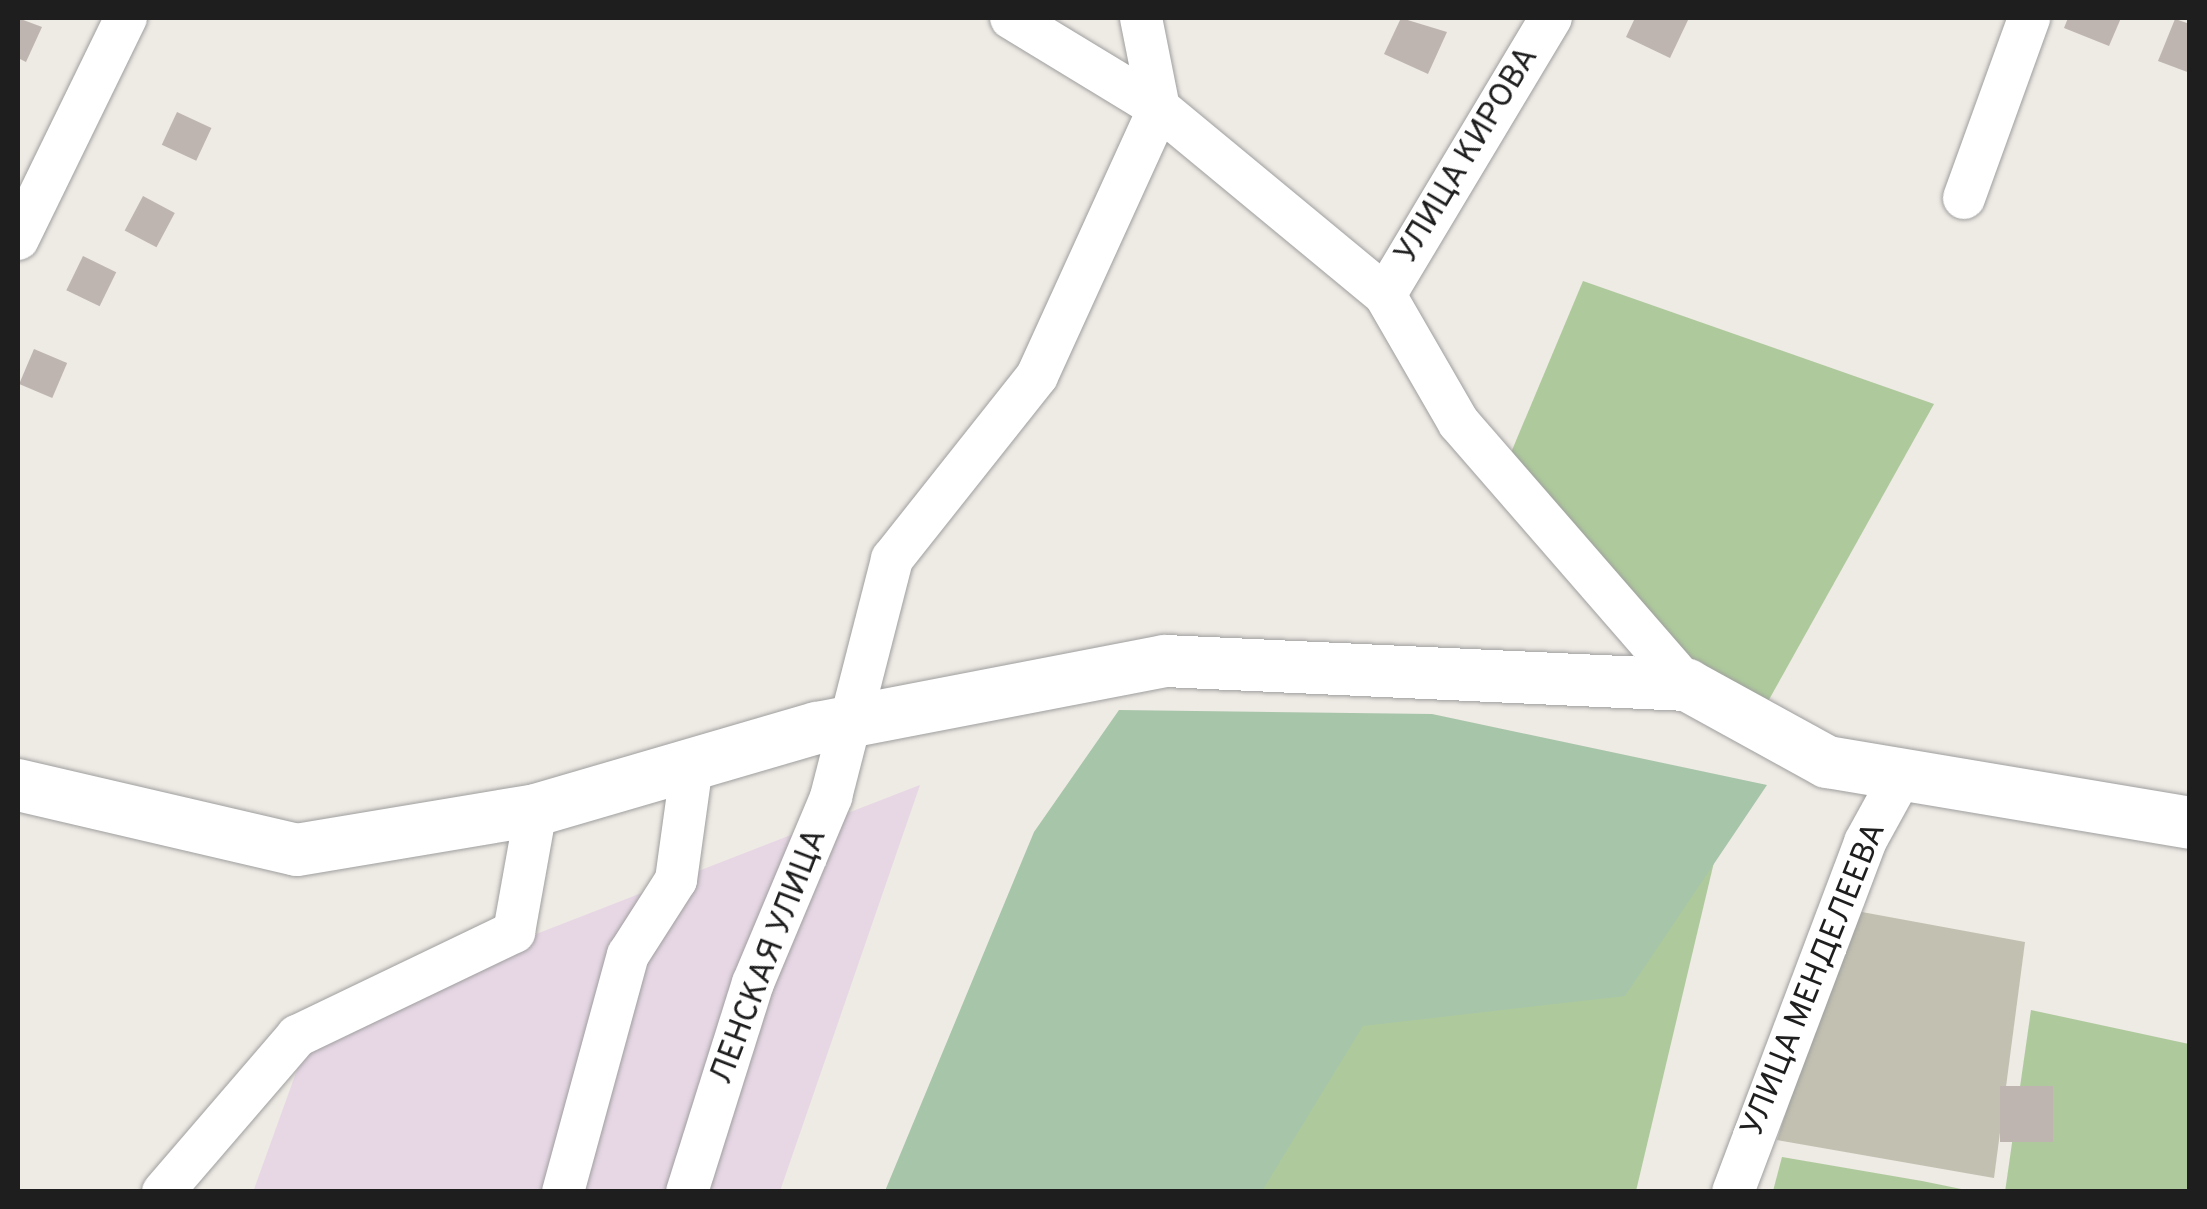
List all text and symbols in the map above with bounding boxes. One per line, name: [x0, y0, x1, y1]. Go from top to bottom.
street label: УЛИЦА КИРОВА: [1388, 40, 1548, 272]
street label: УЛИЦА МЕНДЕЛЕЕВА: [1734, 817, 1896, 1143]
street label: ЛЕНСКАЯ УЛИЦА: [704, 824, 836, 1090]

